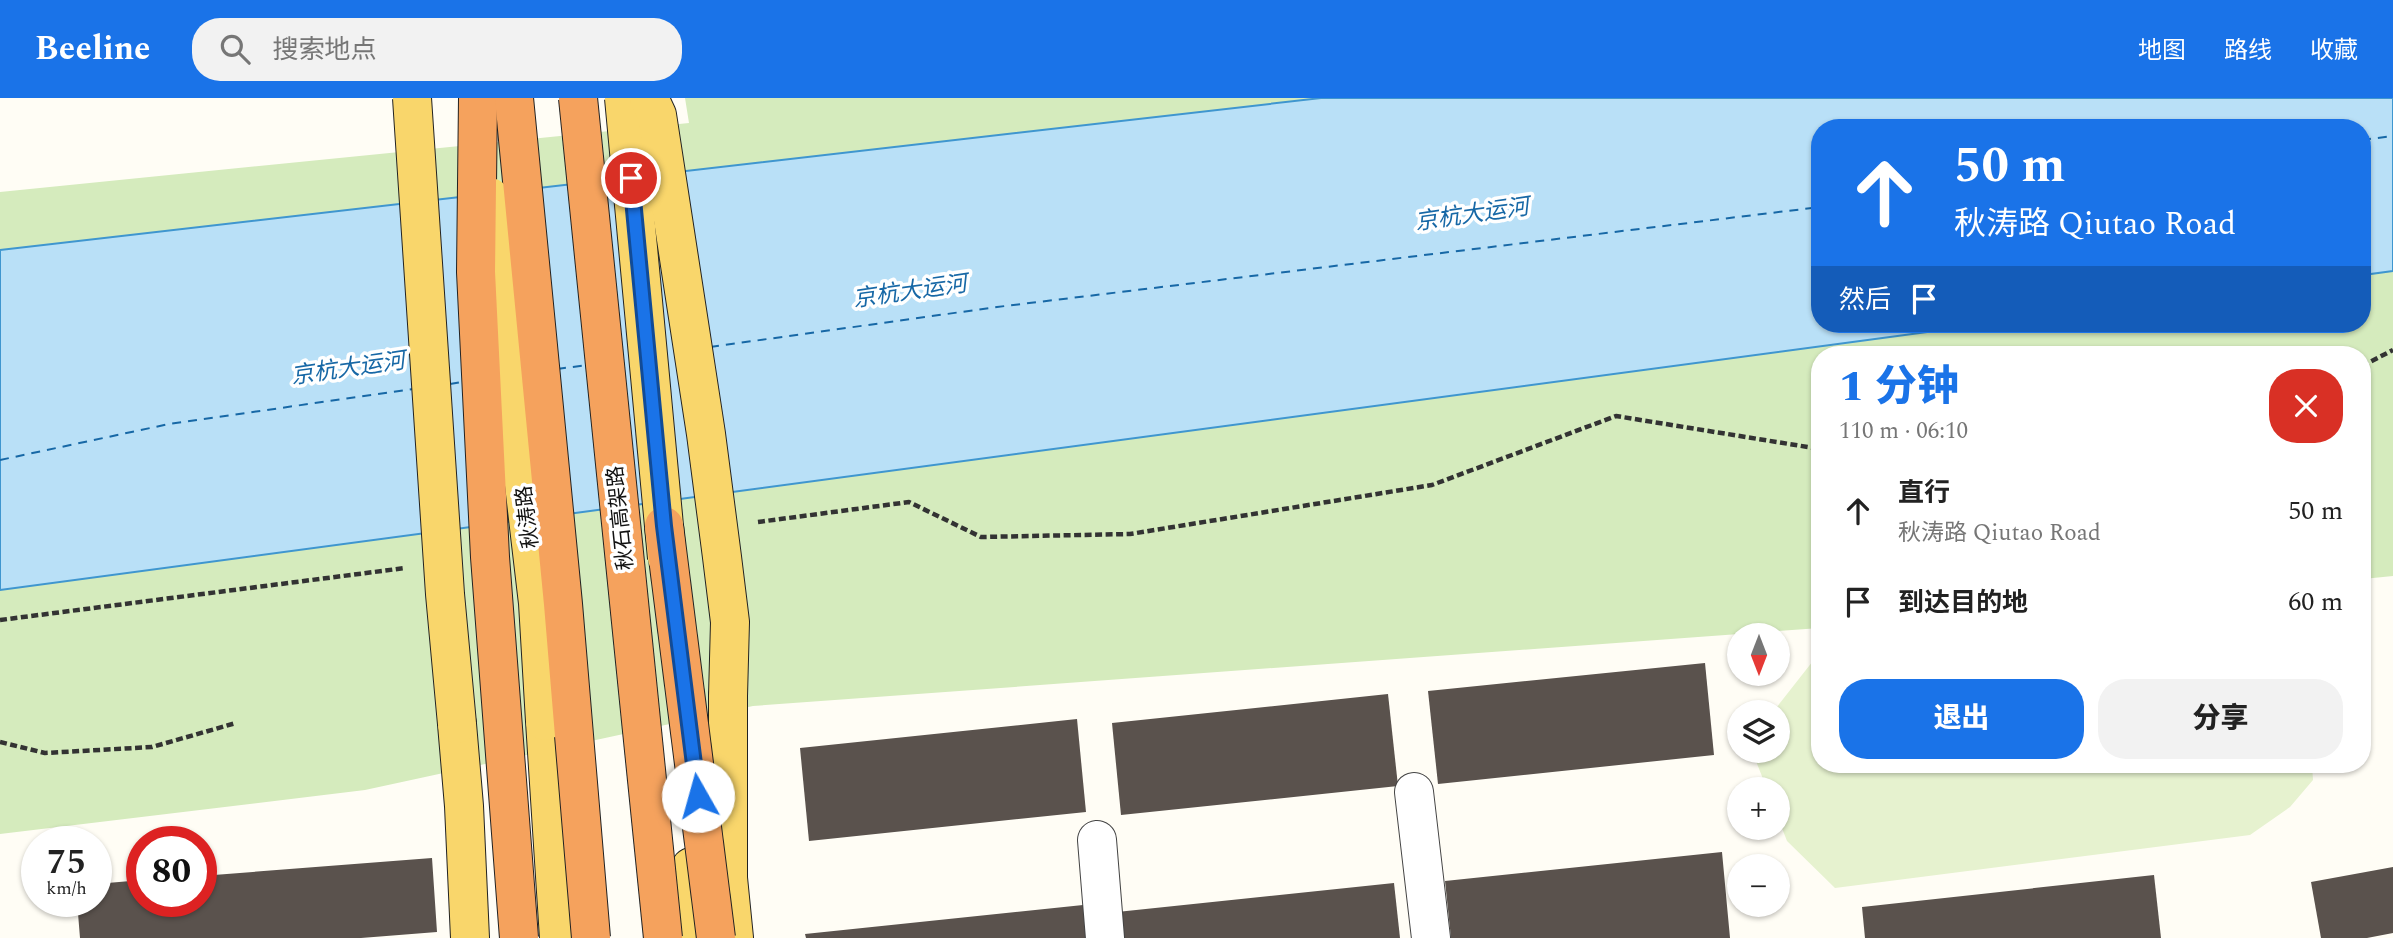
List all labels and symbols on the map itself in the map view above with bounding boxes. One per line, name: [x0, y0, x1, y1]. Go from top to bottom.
pin: [601, 148, 661, 208]
water label: 京杭大运河: [1413, 189, 1535, 240]
water label: 京杭大运河: [851, 266, 973, 317]
water label: 京杭大运河: [289, 343, 411, 394]
street label: 秋石高架路: [600, 464, 642, 572]
street label: 秋涛路: [508, 484, 548, 550]
north arrow: [1727, 623, 1790, 686]
position arrow: [661, 759, 735, 833]
speed limit sign: 80: [126, 826, 217, 917]

